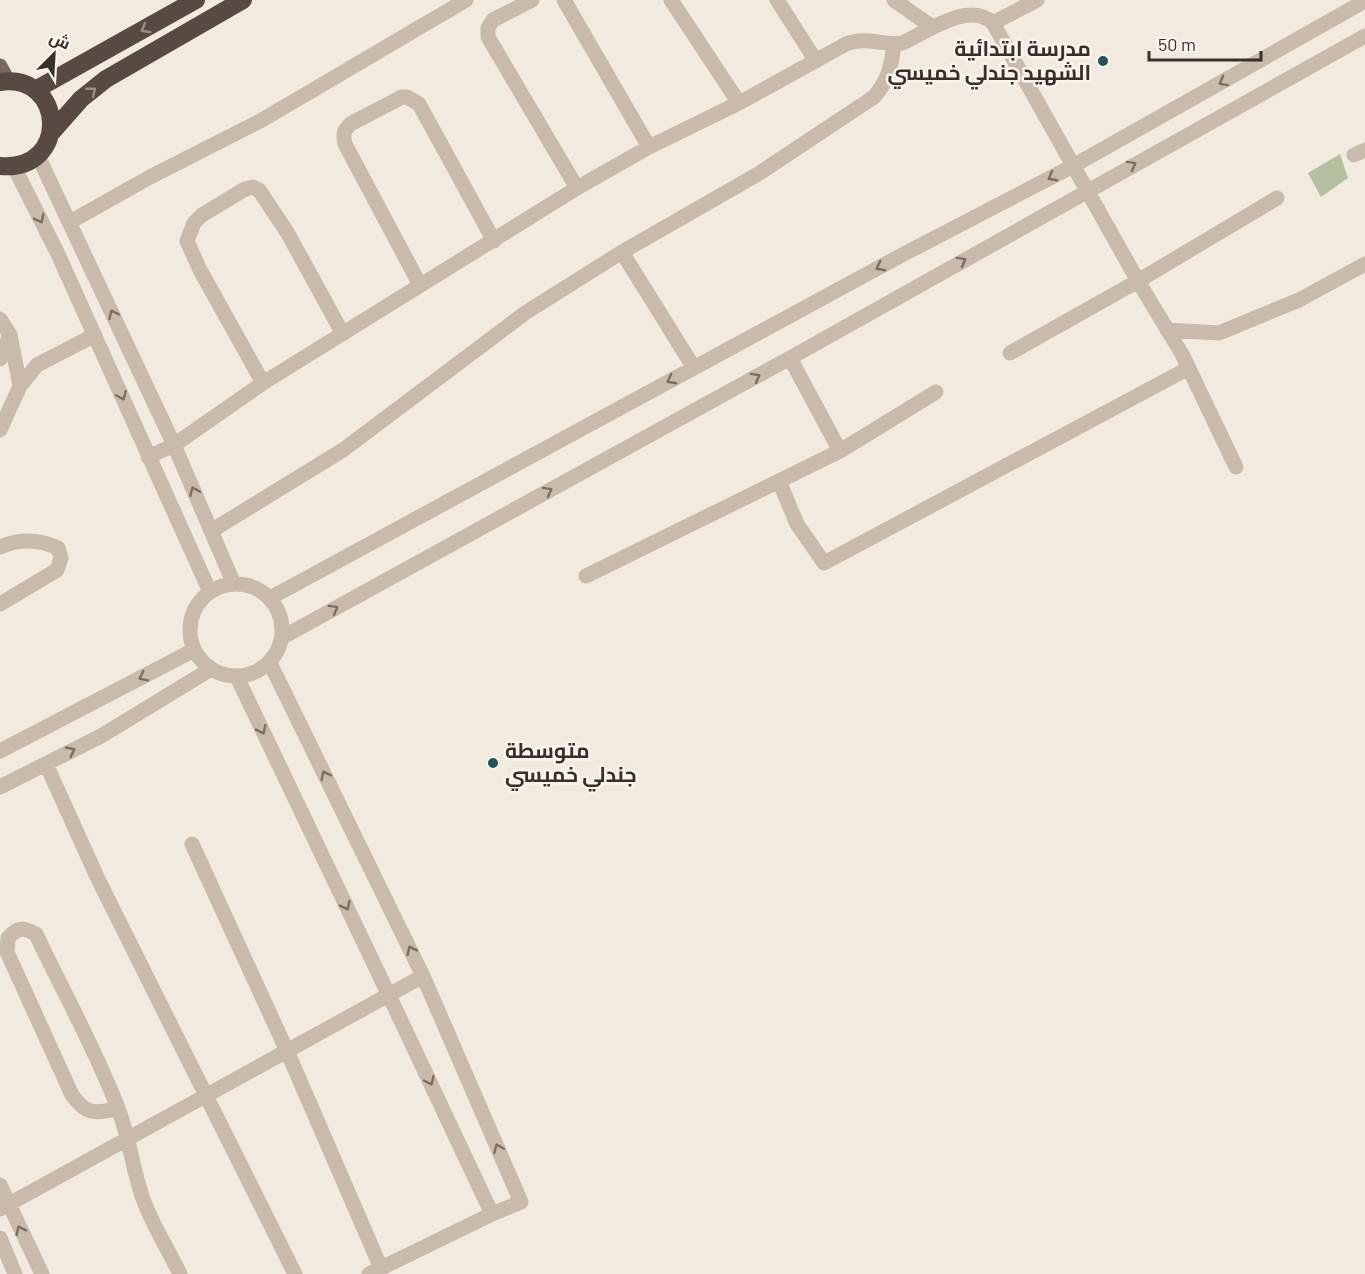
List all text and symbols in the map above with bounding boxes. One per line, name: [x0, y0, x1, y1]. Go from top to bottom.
one-way arrow: [141, 22, 151, 33]
north arrow: [24, 24, 84, 84]
scale bar: [1149, 24, 1262, 62]
text: ش: [47, 27, 74, 54]
text: 50 m: [1158, 33, 1196, 55]
place label: مدرسة ابتدائية الشهيد جندلي خميسي: [887, 35, 1091, 90]
marker: مدرسة ابتدائية الشهيد جندلي خميسي: [1096, 54, 1110, 68]
one-way arrow: [1218, 75, 1229, 86]
one-way arrow: [85, 87, 96, 98]
one-way arrow: [1126, 161, 1136, 172]
one-way arrow: [1048, 170, 1059, 181]
one-way arrow: [33, 212, 45, 223]
one-way arrow: [956, 256, 966, 268]
one-way arrow: [875, 260, 886, 271]
one-way arrow: [108, 310, 120, 321]
one-way arrow: [667, 373, 677, 384]
one-way arrow: [750, 373, 760, 384]
one-way arrow: [115, 389, 127, 400]
one-way arrow: [189, 487, 201, 498]
one-way arrow: [542, 487, 552, 498]
one-way arrow: [328, 605, 338, 616]
one-way arrow: [138, 670, 149, 681]
one-way arrow: [254, 723, 266, 734]
place label: متوسطة جندلي خميسي: [505, 737, 637, 792]
one-way arrow: [65, 747, 75, 758]
marker: متوسطة جندلي خميسي: [486, 756, 500, 770]
one-way arrow: [321, 771, 332, 782]
one-way arrow: [338, 899, 350, 910]
one-way arrow: [406, 946, 418, 957]
one-way arrow: [422, 1075, 434, 1086]
one-way arrow: [493, 1143, 505, 1154]
one-way arrow: [16, 1225, 28, 1236]

